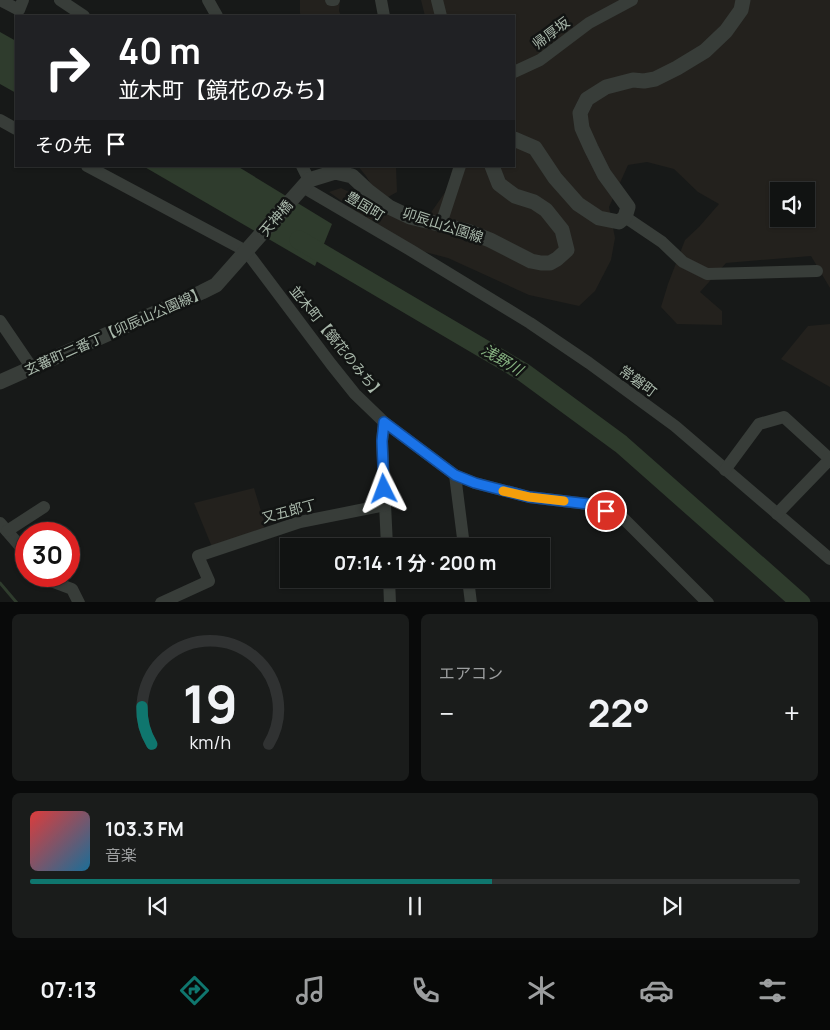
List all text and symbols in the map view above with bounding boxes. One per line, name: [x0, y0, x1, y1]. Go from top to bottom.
street label: 帰厚坂: [528, 12, 573, 53]
text: 40 m: [118, 27, 201, 75]
icon: right: [35, 35, 100, 100]
text: 並木町【鏡花のみち】: [118, 75, 338, 105]
icon: arrive: [102, 130, 130, 158]
text: その先: [35, 132, 92, 158]
map controls: [770, 182, 815, 227]
button: sound: [770, 182, 815, 227]
street label: 豊国町: [342, 187, 388, 225]
street label: 天神橋: [255, 196, 297, 240]
street label: 卯辰山公園線: [400, 203, 486, 247]
street label: 並木町【鏡花のみち】: [286, 281, 389, 402]
street label: 玄蕃町二番丁【卯辰山公園線】: [21, 282, 208, 379]
water label: 浅野川: [478, 339, 529, 381]
street label: 常磐町: [616, 361, 661, 401]
position arrow: [357, 462, 409, 514]
pin: [585, 490, 627, 532]
street label: 又五郎丁: [259, 494, 318, 527]
icon: arrive: [592, 497, 620, 525]
speed limit sign: 30: [15, 522, 80, 587]
text: 07:14 · 1 分 · 200 m: [334, 550, 496, 576]
text: エアコン: [439, 662, 503, 684]
text: 19: [183, 668, 238, 739]
text: 22°: [588, 686, 650, 738]
text: −: [439, 694, 454, 732]
text: +: [784, 694, 800, 732]
text: km/h: [190, 730, 231, 754]
text: 103.3 FM: [105, 816, 184, 842]
text: 音楽: [105, 844, 137, 866]
icon: previous: [144, 892, 172, 920]
icon: pause: [401, 892, 429, 920]
icon: next: [658, 892, 686, 920]
icon: directions: [177, 973, 212, 1008]
icon: music: [293, 973, 328, 1008]
icon: phone: [408, 973, 443, 1008]
icon: climate: [524, 973, 559, 1008]
icon: car: [639, 973, 674, 1008]
icon: filters: [755, 973, 790, 1008]
text: 07:13: [40, 975, 96, 1005]

